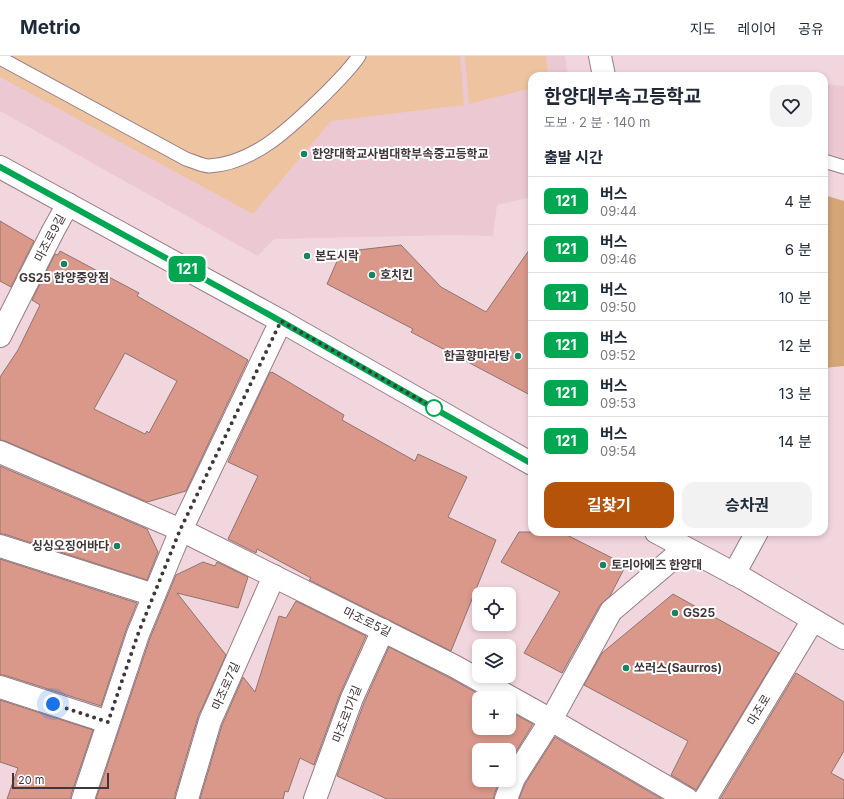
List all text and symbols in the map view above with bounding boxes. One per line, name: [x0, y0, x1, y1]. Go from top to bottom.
text: Metrio: [20, 16, 81, 39]
text: 지도: [690, 20, 716, 37]
text: 레이어: [738, 20, 776, 37]
text: 공유: [798, 20, 824, 37]
text: 한양대부속고등학교: [544, 85, 701, 108]
button: heart: [770, 85, 812, 127]
text: 도보 · 2 분 · 140 m: [544, 114, 651, 130]
place label: 한양대학교사범대학부속중고등학교: [312, 146, 489, 161]
text: 출발 시간: [544, 148, 603, 167]
marker: 한양대학교사범대학부속중고등학교: [299, 149, 309, 159]
text: 버스: [600, 184, 628, 203]
text: 121: [556, 192, 576, 209]
text: 4 분: [784, 192, 812, 211]
text: 09:44: [600, 203, 637, 219]
street label: 마조로9길: [31, 211, 68, 264]
text: 버스: [600, 232, 628, 251]
text: 121: [556, 240, 576, 257]
text: 6 분: [785, 240, 812, 259]
place label: 본도시락: [315, 248, 359, 263]
marker: 본도시락: [302, 251, 312, 261]
text: 09:46: [600, 251, 636, 267]
line badge: 121: [164, 256, 210, 282]
marker: GS25 한양중앙점: [59, 259, 69, 269]
text: 121: [177, 260, 197, 277]
place label: 호치킨: [380, 267, 413, 282]
place label: GS25 한양중앙점: [19, 270, 109, 285]
marker: 호치킨: [367, 270, 377, 280]
text: 버스: [600, 280, 628, 299]
text: 121: [556, 288, 576, 305]
text: 10 분: [778, 288, 812, 307]
text: 09:50: [600, 299, 636, 315]
text: 버스: [600, 328, 628, 347]
text: 121: [556, 336, 576, 353]
text: 12 분: [779, 336, 812, 355]
text: 09:52: [600, 347, 636, 363]
place label: 한골향마라탕: [444, 348, 510, 363]
marker: 한골향마라탕: [513, 351, 523, 361]
text: 버스: [600, 376, 628, 395]
text: 121: [556, 384, 576, 401]
text: 13 분: [779, 384, 812, 403]
text: 09:53: [600, 395, 636, 411]
unlabelled marker: [425, 399, 443, 417]
text: 버스: [600, 424, 628, 443]
text: 121: [556, 432, 576, 449]
text: 14 분: [778, 432, 812, 451]
text: 09:54: [600, 443, 636, 459]
button: 길찾기: [544, 482, 674, 528]
button: 승차권: [682, 482, 812, 528]
place label: 싱싱오징어바다: [32, 538, 109, 553]
marker: 싱싱오징어바다: [112, 541, 122, 551]
place label: 토리아에즈 한양대: [611, 557, 702, 572]
marker: 토리아에즈 한양대: [598, 560, 608, 570]
map controls: [472, 587, 516, 787]
button: locate: [472, 587, 516, 631]
street label: 마조로5길: [341, 604, 394, 640]
place label: GS25: [683, 605, 715, 620]
marker: GS25: [670, 608, 680, 618]
button: layers: [472, 639, 516, 683]
street label: 마조로7길: [208, 659, 243, 712]
place label: 쏘러스(Saurros): [634, 660, 722, 675]
marker: 쏘러스(Saurros): [621, 663, 631, 673]
street label: 마조로1가길: [329, 683, 364, 745]
button: +: [472, 691, 516, 735]
street label: 마조로: [744, 692, 774, 728]
your location: [43, 694, 63, 714]
button: −: [472, 743, 516, 787]
scale bar: [12, 771, 109, 790]
text: 20 m: [18, 773, 44, 787]

